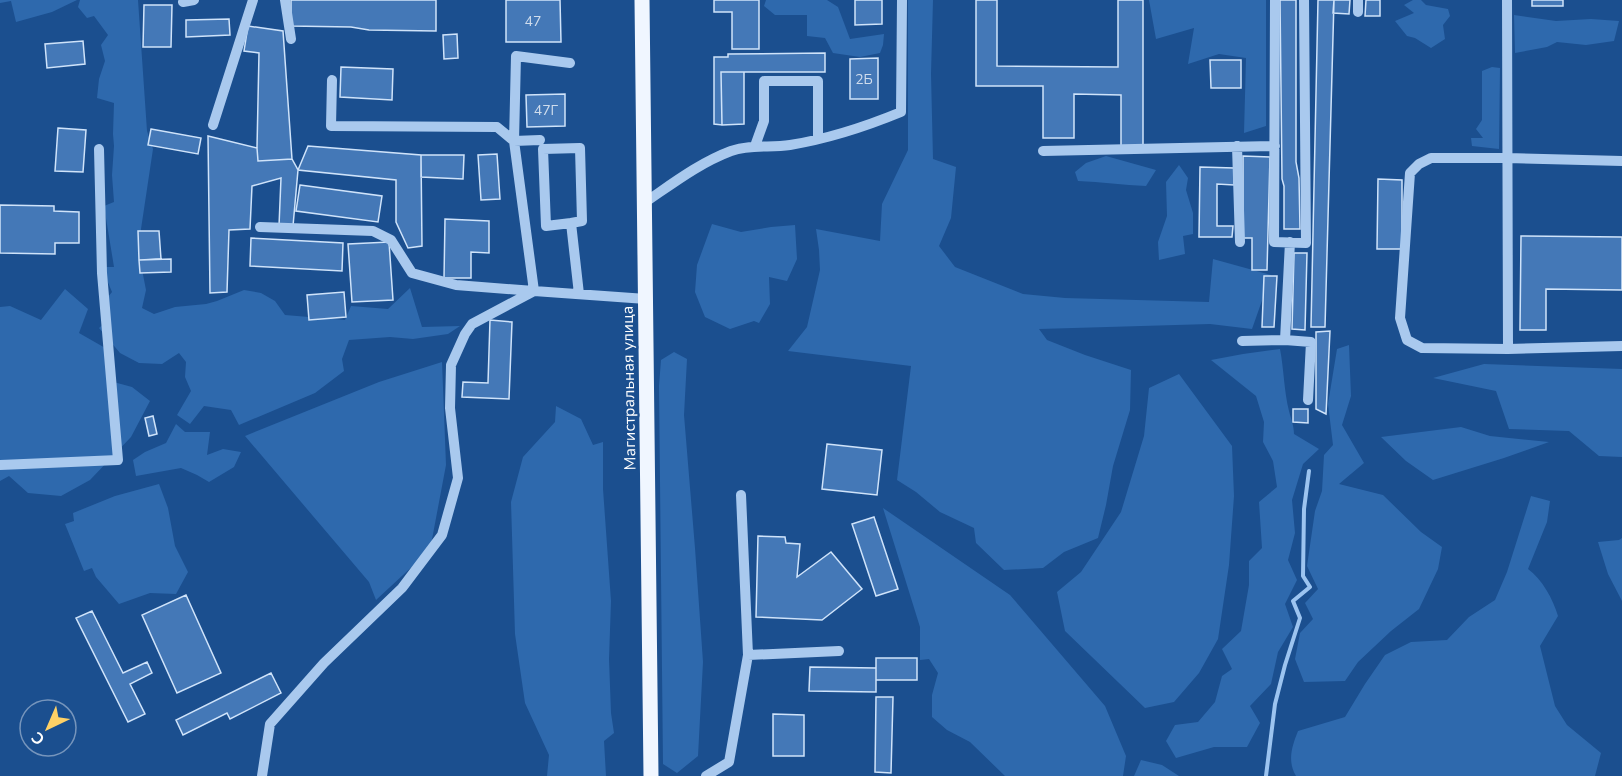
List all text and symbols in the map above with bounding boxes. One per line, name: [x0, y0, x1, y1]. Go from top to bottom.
house number: 47: [525, 12, 541, 31]
house number: 2Б: [855, 70, 873, 89]
house number: 47Г: [534, 101, 559, 120]
street label: Магистральная улица: [617, 306, 641, 470]
north arrow: [18, 698, 78, 758]
text: С: [27, 726, 50, 750]

